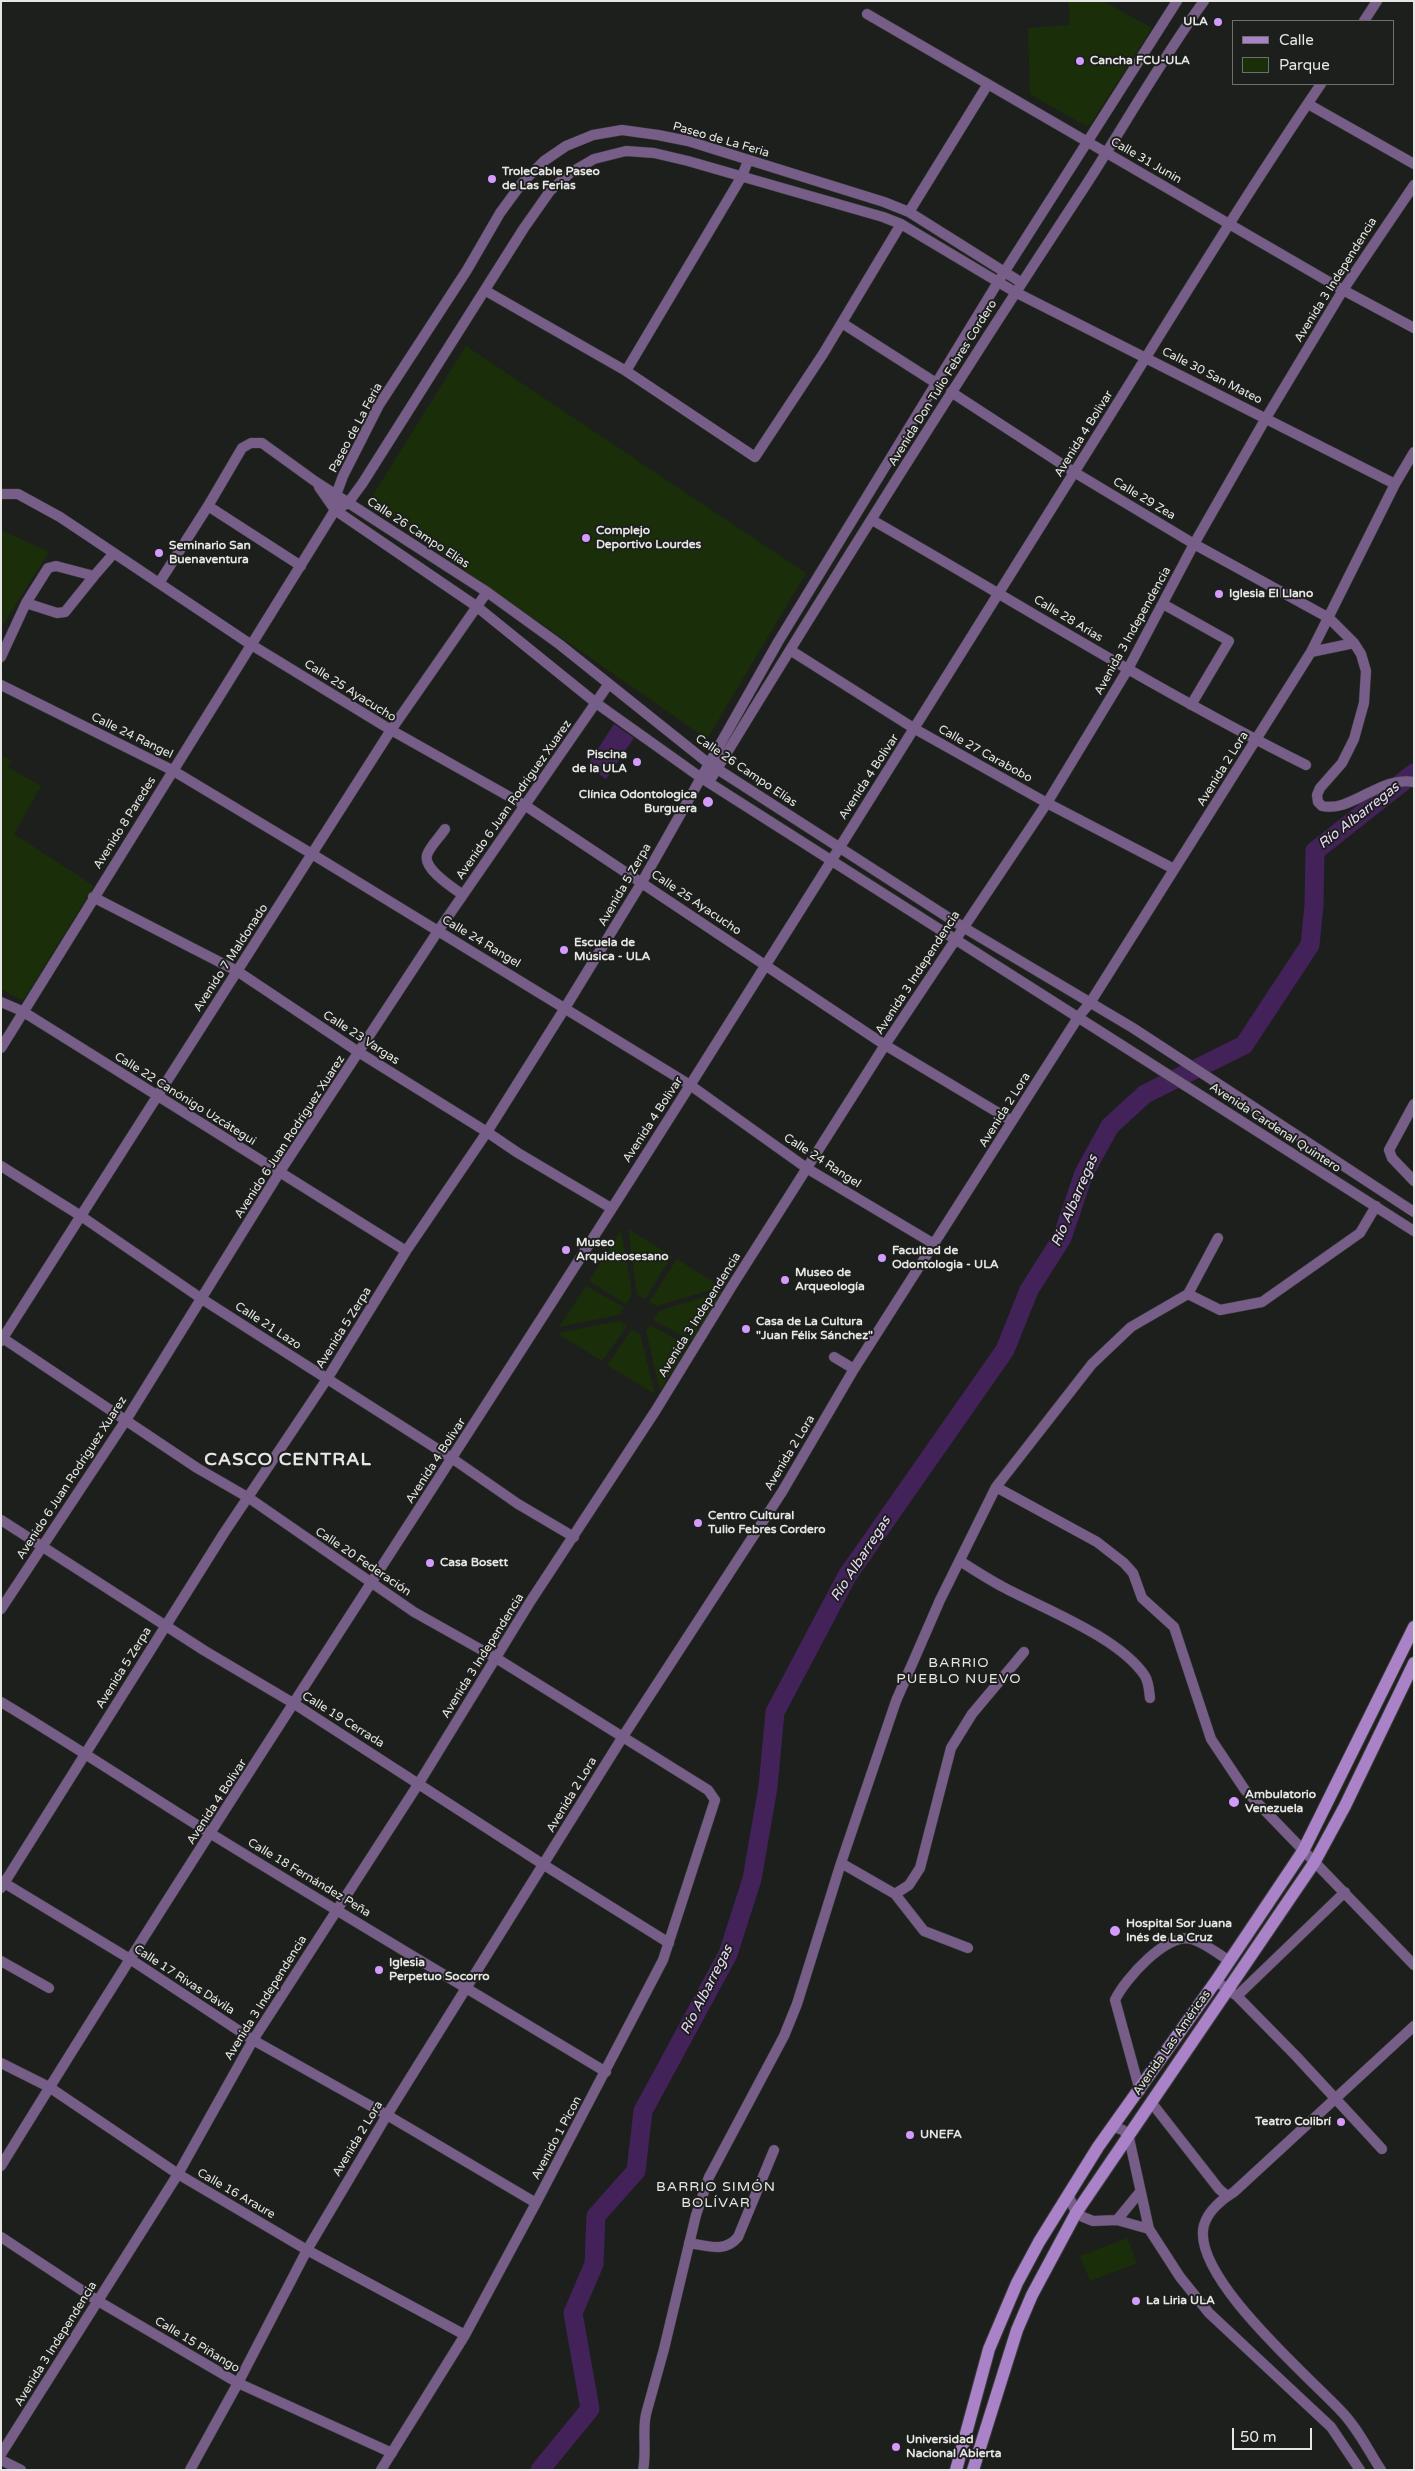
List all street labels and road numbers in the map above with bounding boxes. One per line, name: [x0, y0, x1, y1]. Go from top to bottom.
street label: Paseo de La Feria: [671, 119, 771, 161]
street label: Calle 31 Junin: [1108, 135, 1184, 187]
street label: Avenida 3 Independencia: [1292, 215, 1380, 345]
street label: Avenida Don Tulio Febres Cordero: [886, 297, 1000, 469]
street label: Calle 30 San Mateo: [1159, 344, 1265, 408]
street label: Paseo de La Feria: [326, 381, 386, 475]
street label: Avenida 4 Bolivar: [1052, 388, 1116, 480]
street label: Calle 29 Zea: [1110, 475, 1178, 523]
street label: Calle 26 Campo Elías: [364, 494, 472, 572]
street label: Avenida 3 Independencia: [1092, 564, 1174, 698]
street label: Calle 28 Arias: [1031, 593, 1105, 645]
street label: Calle 25 Ayacucho: [301, 657, 399, 725]
street label: Calle 24 Rangel: [89, 710, 175, 762]
street label: Avenido 6 Juan Rodriguez Xuarez: [453, 718, 575, 882]
street label: Calle 27 Carabobo: [935, 722, 1035, 786]
street label: Avenida 2 Lora: [1194, 729, 1252, 809]
street label: Calle 26 Campo Elías: [692, 732, 800, 810]
street label: Avenida 4 Bolivar: [836, 732, 902, 822]
street label: Avenido 8 Paredes: [91, 774, 159, 872]
street label: Avenida 5 Zerpa: [595, 841, 655, 929]
street label: Calle 25 Ayacucho: [648, 868, 744, 938]
street label: Avenido 7 Maldonado: [191, 901, 271, 1015]
street label: Avenida 3 Independencia: [873, 909, 963, 1037]
street label: Calle 24 Rangel: [439, 913, 523, 971]
street label: Calle 23 Vargas: [320, 1008, 402, 1068]
street label: Calle 22 Canónigo Uzcátegui: [111, 1049, 259, 1149]
street label: Avenido 6 Juan Rodriguez Xuarez: [232, 1053, 348, 1221]
street label: Avenida 2 Lora: [976, 1070, 1034, 1150]
street label: Avenida 4 Bolivar: [620, 1075, 686, 1165]
street label: Avenida Cardenal Quintero: [1207, 1080, 1343, 1176]
street label: Calle 24 Rangel: [781, 1131, 863, 1191]
street label: Avenida 3 Independencia: [656, 1250, 744, 1380]
street label: Avenida 5 Zerpa: [313, 1285, 375, 1371]
street label: Calle 21 Lazo: [232, 1299, 304, 1353]
street label: Avenido 6 Juan Rodriguez Xuarez: [14, 1394, 130, 1562]
street label: Avenida 2 Lora: [762, 1413, 818, 1493]
street label: Avenida 4 Bolivar: [403, 1416, 469, 1506]
street label: Calle 20 Federación: [312, 1525, 414, 1599]
street label: Avenida 3 Independencia: [439, 1591, 527, 1721]
street label: Avenida 5 Zerpa: [93, 1625, 155, 1711]
street label: Calle 19 Cerrada: [299, 1689, 387, 1751]
street label: Avenida 2 Lora: [544, 1755, 600, 1835]
street label: Avenida 4 Bolivar: [184, 1757, 250, 1847]
street label: Calle 18 Fernández Peña: [245, 1836, 373, 1920]
street label: Avenida 3 Independencia: [222, 1933, 310, 2063]
street label: Calle 17 Rivas Dávila: [131, 1942, 237, 2018]
street label: Avenida Las Américas: [1130, 1988, 1214, 2098]
street label: Avenido 1 Picon: [529, 2094, 585, 2182]
street label: Avenida 2 Lora: [330, 2099, 386, 2179]
street label: Calle 16 Araure: [194, 2166, 278, 2222]
street label: Avenida 3 Independencia: [12, 2279, 100, 2409]
street label: Calle 15 Piñango: [152, 2314, 242, 2376]

